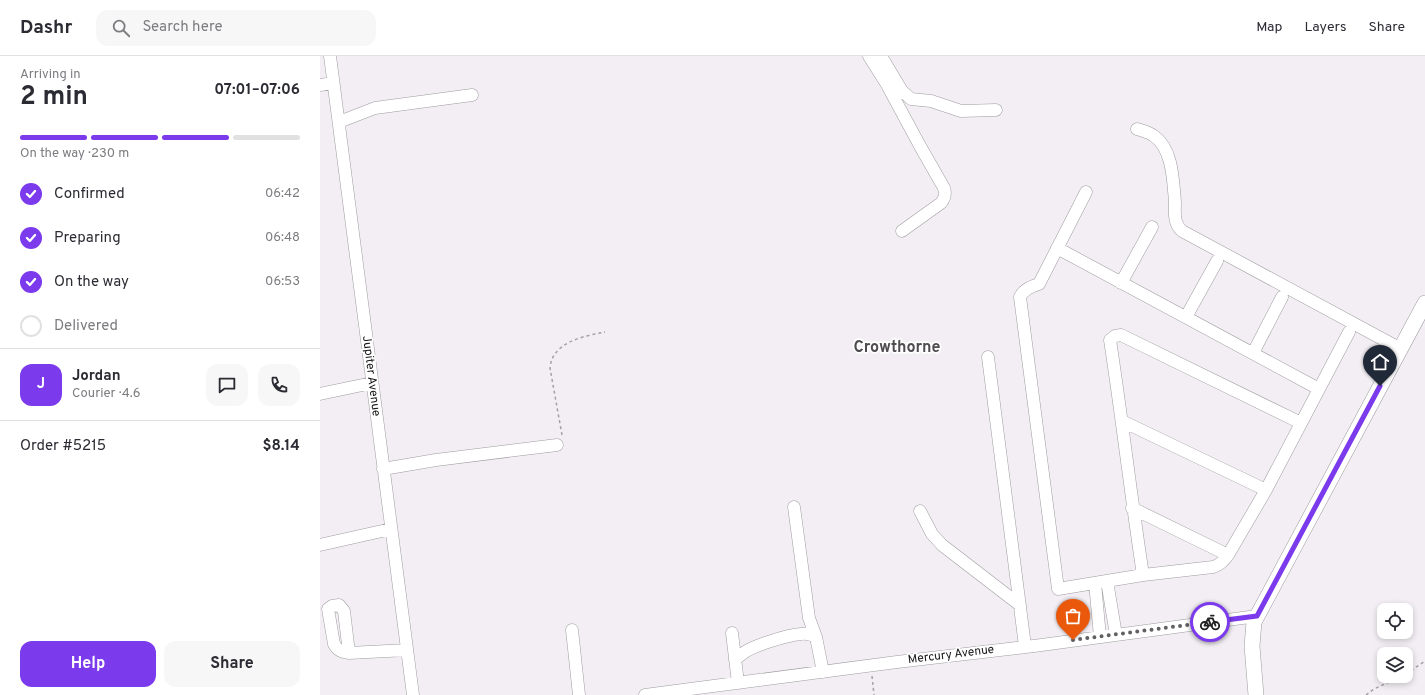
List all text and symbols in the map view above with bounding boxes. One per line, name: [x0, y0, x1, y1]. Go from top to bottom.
search box: [96, 10, 376, 46]
text: Dashr: [20, 16, 72, 40]
icon: search: [110, 17, 132, 39]
text: Search here: [142, 18, 223, 37]
text: Map: [1256, 19, 1282, 36]
text: Layers: [1304, 19, 1346, 36]
text: Share: [1368, 19, 1405, 36]
text: Arriving in: [20, 67, 81, 83]
text: 2 min: [20, 81, 88, 114]
text: 07:01–07:06: [214, 81, 300, 100]
text: On the way · 230 m: [20, 146, 129, 162]
icon: check: [20, 183, 42, 205]
text: Confirmed: [54, 185, 125, 204]
text: 06:42: [265, 186, 300, 202]
icon: check: [20, 227, 42, 249]
text: Preparing: [54, 229, 121, 248]
text: 06:48: [265, 230, 300, 246]
icon: check: [20, 271, 42, 293]
text: On the way: [54, 273, 129, 292]
text: 06:53: [265, 274, 300, 290]
text: Delivered: [54, 317, 118, 336]
street label: Jupiter Avenue: [358, 335, 384, 417]
district label: Crowthorne: [854, 338, 941, 358]
pin: [1363, 345, 1397, 386]
icon: home: [1369, 351, 1391, 373]
button: chat: [206, 364, 248, 406]
button: phone: [258, 364, 300, 406]
text: Jordan: [72, 367, 121, 386]
text: J: [37, 375, 45, 394]
text: Courier · 4.6: [72, 386, 140, 402]
text: Order #5215: [20, 437, 106, 456]
text: $8.14: [263, 437, 300, 456]
pin: [1056, 599, 1090, 640]
courier: [1190, 602, 1230, 642]
map controls: [1377, 603, 1413, 683]
button: locate: [1377, 603, 1413, 639]
icon: bag: [1062, 605, 1084, 627]
icon: bike: [1199, 611, 1221, 633]
button: Help: [20, 641, 156, 687]
button: Share: [164, 641, 300, 687]
street label: Mercury Avenue: [907, 642, 995, 668]
button: layers: [1377, 647, 1413, 683]

